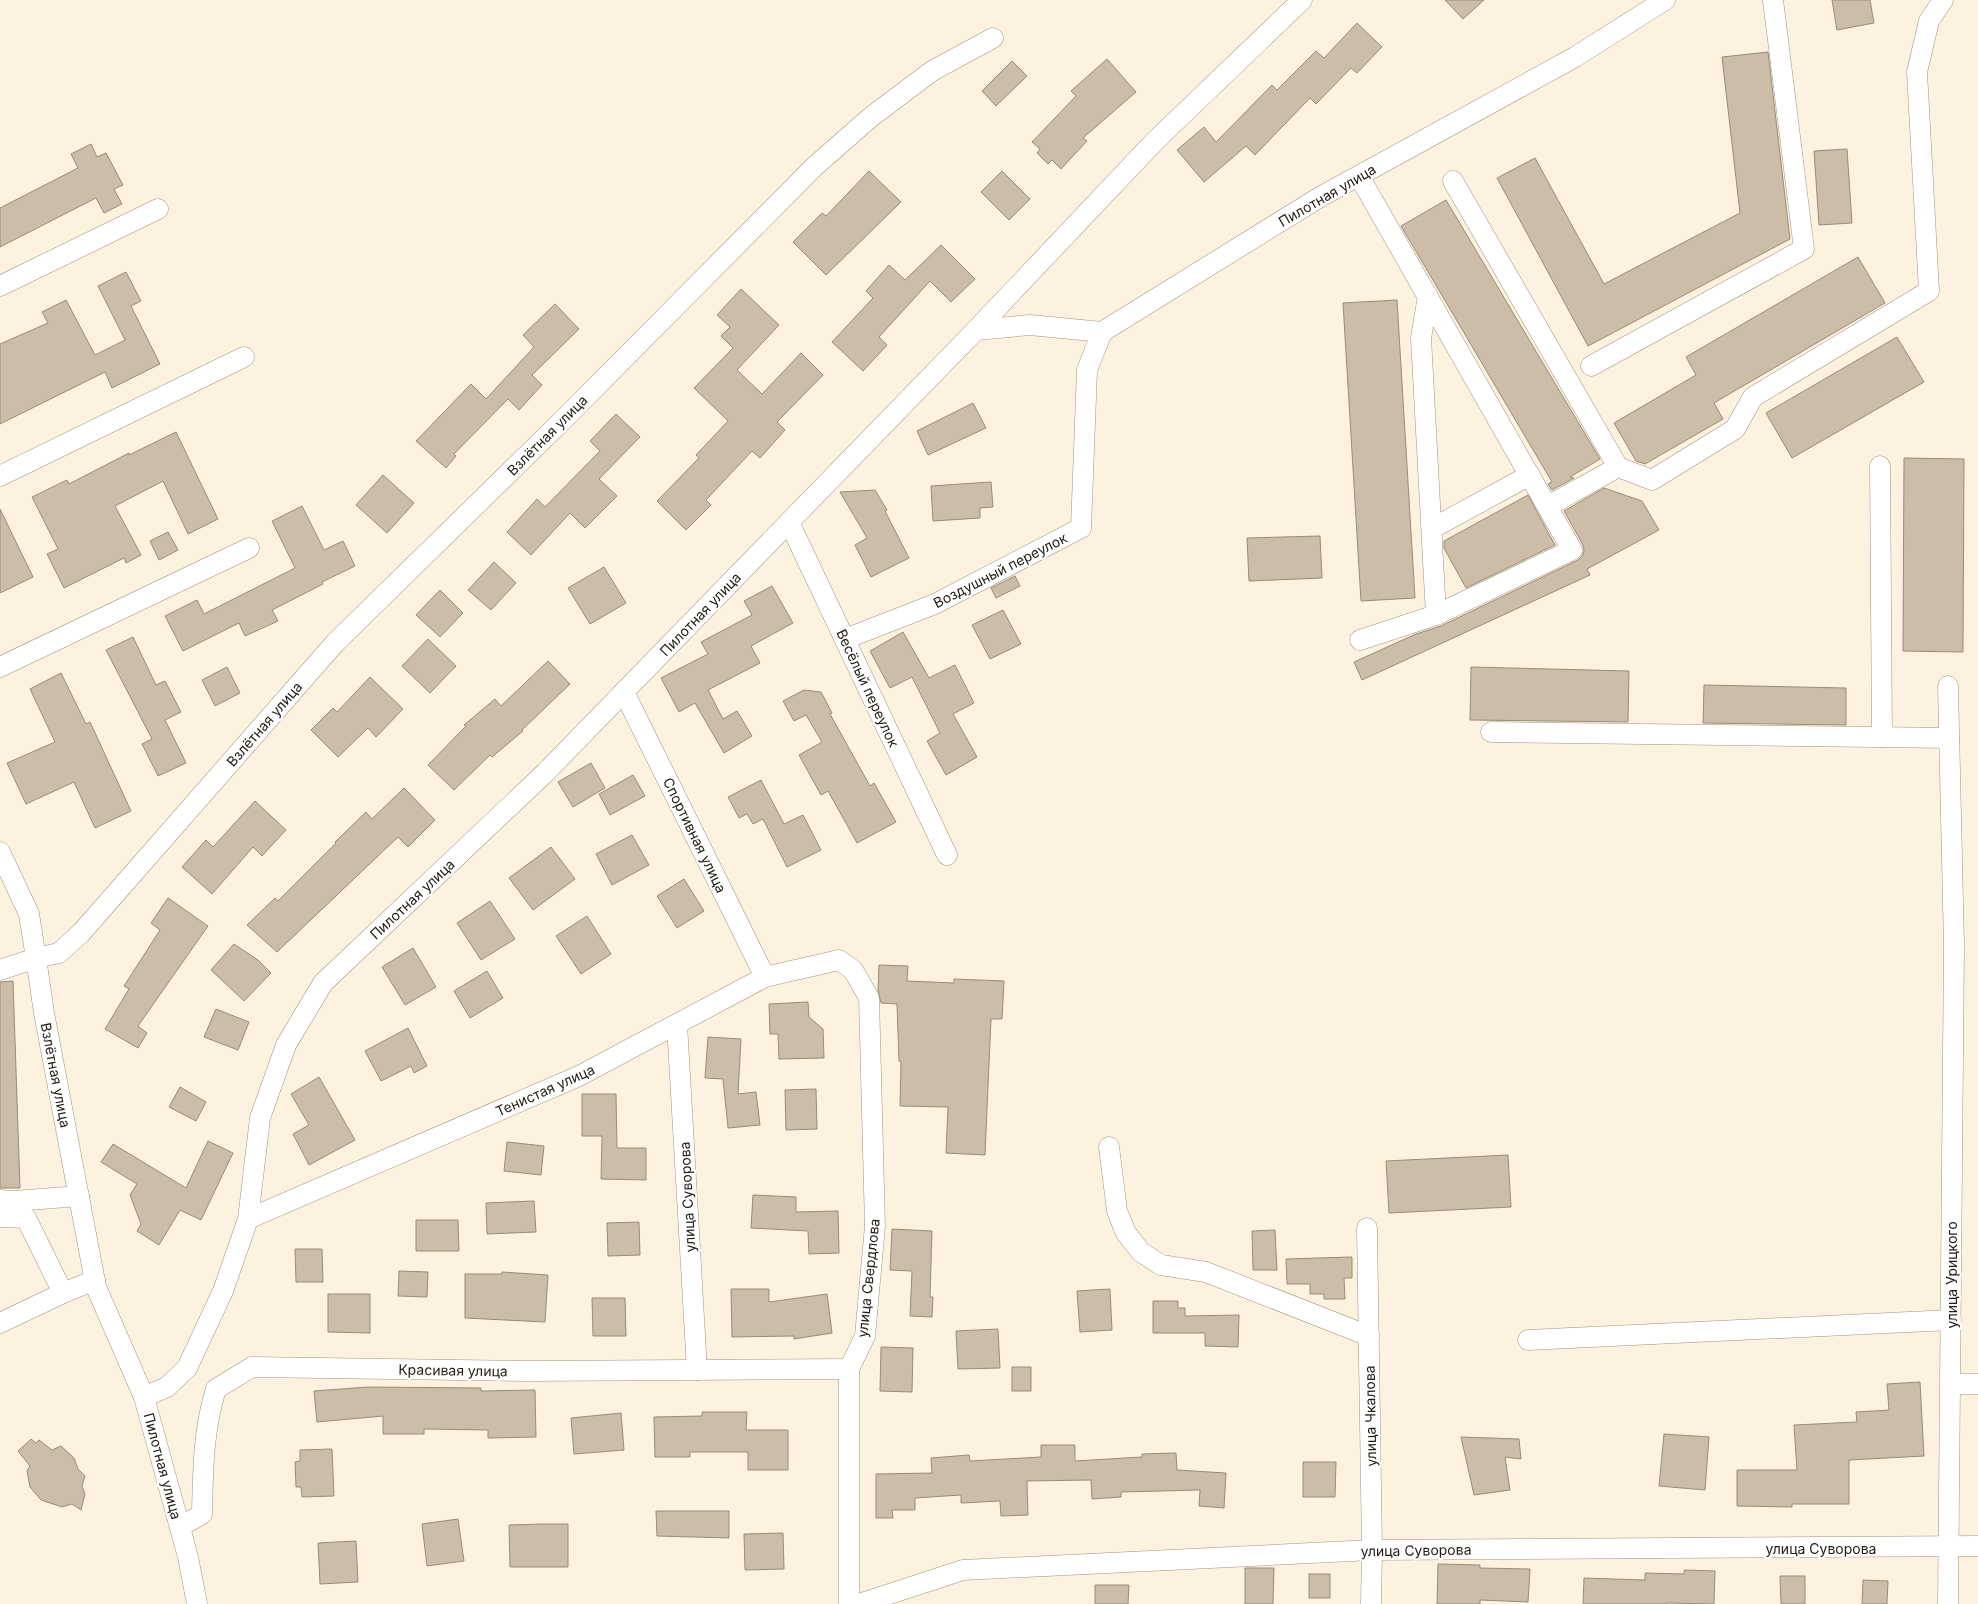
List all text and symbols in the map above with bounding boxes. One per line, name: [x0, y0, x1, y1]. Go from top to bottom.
street label: Пилотная улица: [1275, 160, 1379, 230]
street label: Взлётная улица: [503, 391, 591, 479]
street label: Воздушный переулок: [930, 529, 1070, 611]
street label: Пилотная улица: [656, 569, 744, 659]
street label: Весёлый переулок: [833, 626, 903, 750]
street label: Взлётная улица: [223, 678, 305, 770]
street label: Спортивная улица: [660, 775, 730, 895]
street label: Пилотная улица: [366, 855, 458, 943]
street label: Взлётная улица: [37, 1021, 75, 1129]
street label: Тенистая улица: [493, 1061, 597, 1119]
street label: улица Суворова: [676, 1141, 698, 1253]
street label: улица Свердлова: [853, 1218, 883, 1338]
street label: улица Урицкого: [1943, 1221, 1960, 1329]
street label: Красивая улица: [398, 1361, 508, 1379]
street label: улица Чкалова: [1361, 1365, 1379, 1467]
street label: Пилотная улица: [141, 1411, 185, 1521]
street label: улица Суворова: [1766, 1540, 1876, 1557]
street label: улица Суворова: [1360, 1541, 1472, 1559]

